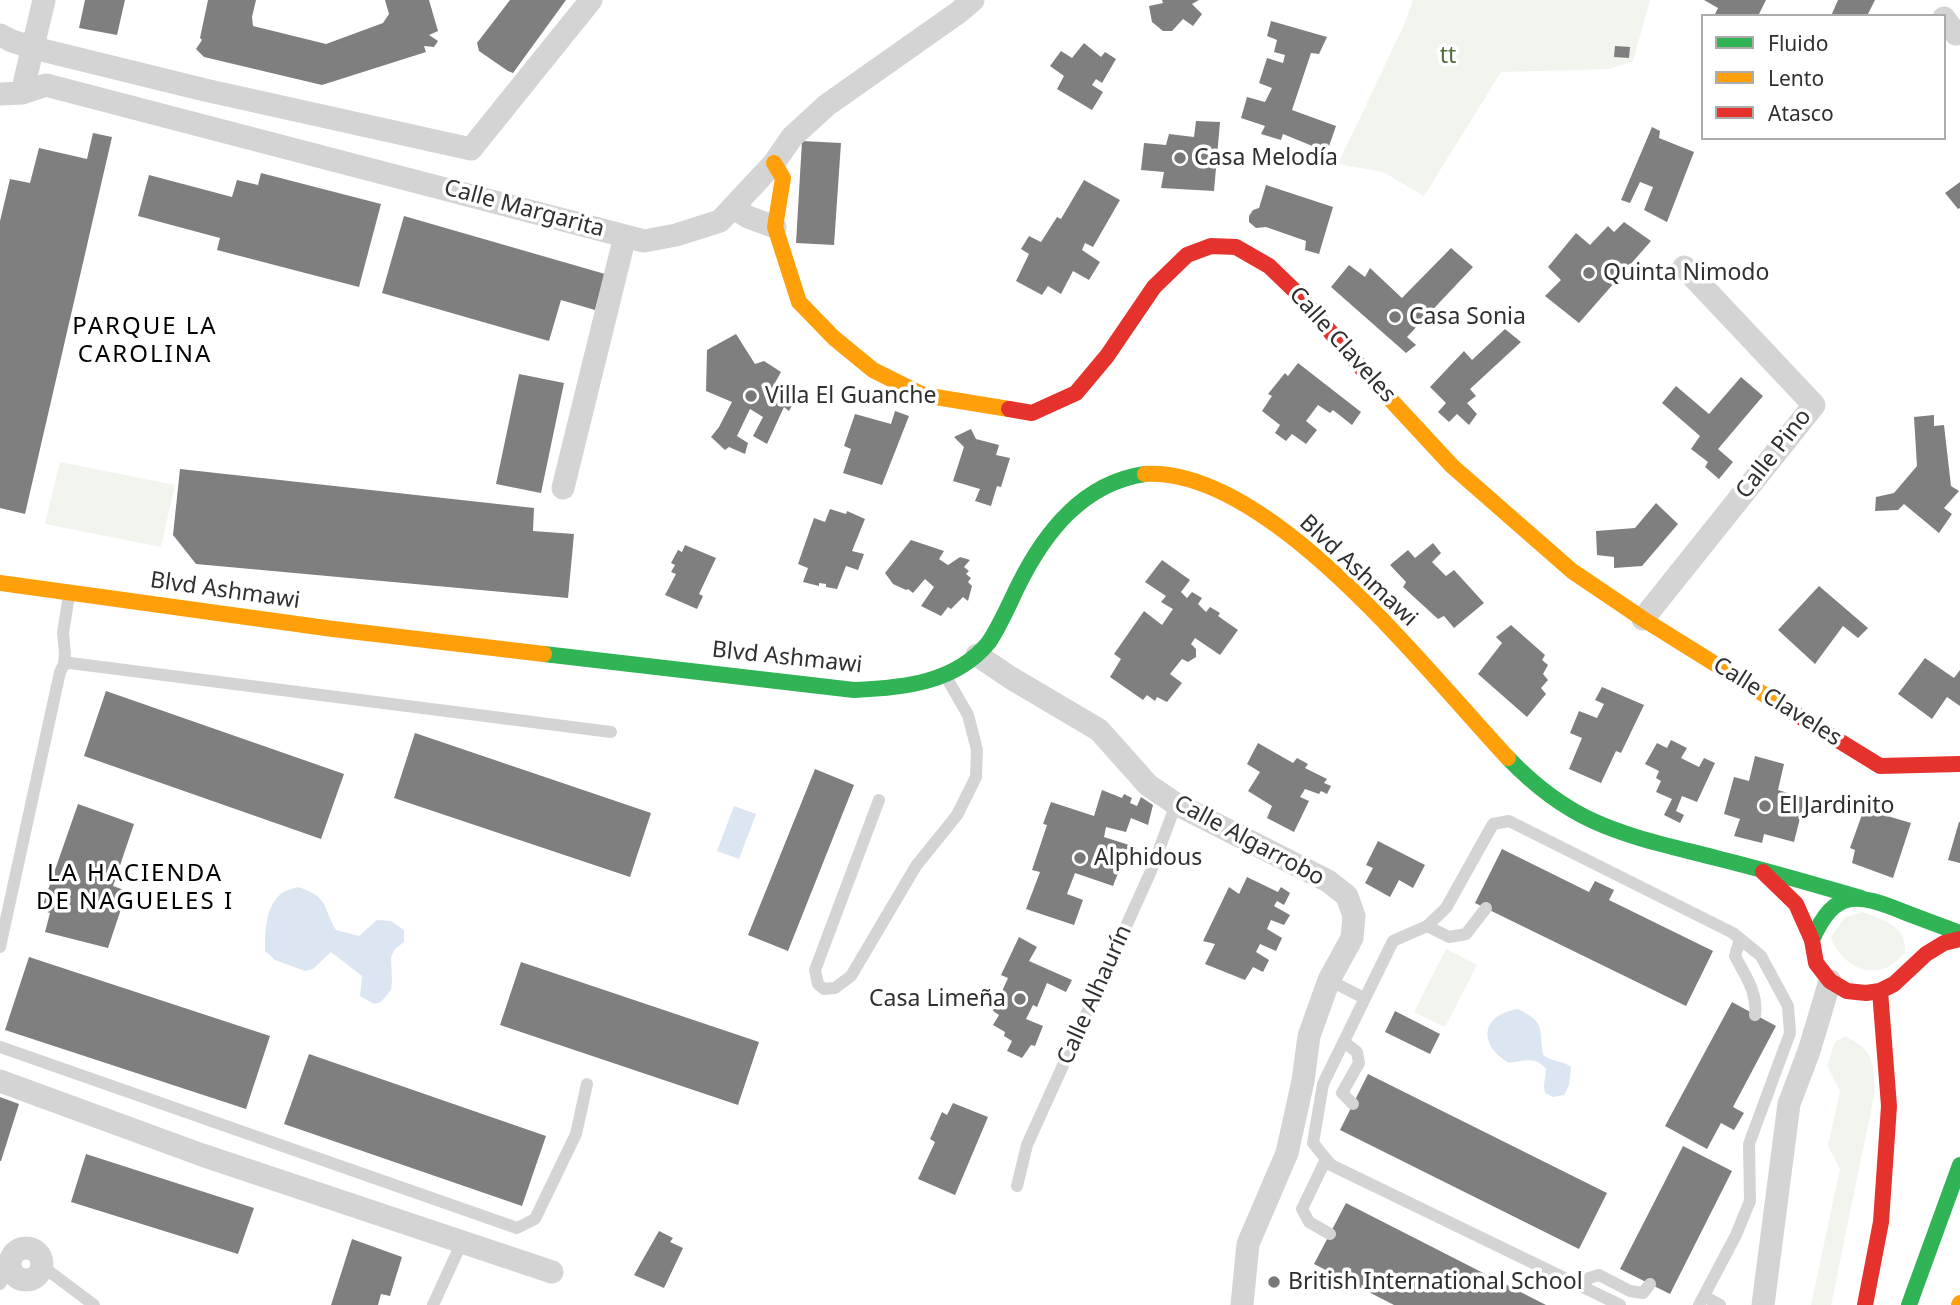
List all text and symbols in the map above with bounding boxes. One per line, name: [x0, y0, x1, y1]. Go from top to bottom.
legend: [1701, 14, 1946, 140]
text: Fluido: [1768, 29, 1828, 57]
park label: tt: [1440, 42, 1456, 70]
text: Lento: [1768, 64, 1824, 92]
text: Atasco: [1768, 99, 1834, 127]
place label: Casa Melodía: [1194, 144, 1338, 172]
marker: Casa Melodía: [1172, 150, 1188, 166]
street label: Calle Margarita: [441, 174, 607, 244]
place label: Quinta Nimodo: [1603, 259, 1769, 287]
marker: Quinta Nimodo: [1581, 265, 1597, 281]
street label: Calle Claveles: [1283, 281, 1401, 409]
place label: Casa Sonia: [1409, 303, 1526, 331]
marker: Casa Sonia: [1387, 309, 1403, 325]
district label: PARQUE LA CAROLINA: [73, 313, 217, 369]
place label: Villa El Guanche: [765, 382, 936, 410]
marker: Villa El Guanche: [743, 388, 759, 404]
street label: Calle Pino: [1730, 404, 1818, 504]
street label: Blvd Ashmawi: [1293, 509, 1423, 633]
street label: Blvd Ashmawi: [148, 567, 302, 615]
street label: Blvd Ashmawi: [710, 636, 864, 680]
street label: Calle Claveles: [1708, 652, 1846, 752]
street label: Calle Algarrobo: [1169, 790, 1329, 892]
place label: El Jardinito: [1779, 792, 1894, 820]
marker: El Jardinito: [1757, 798, 1773, 814]
place label: Alphidous: [1094, 844, 1202, 872]
marker: Alphidous: [1072, 850, 1088, 866]
district label: LA HACIENDA DE NAGUELES I: [38, 860, 232, 916]
street label: Calle Alhaurín: [1052, 921, 1138, 1069]
place label: Casa Limeña: [869, 985, 1006, 1013]
marker: Casa Limeña: [1012, 991, 1028, 1007]
place label: British International School: [1288, 1268, 1583, 1296]
marker: British International School: [1266, 1274, 1282, 1290]

